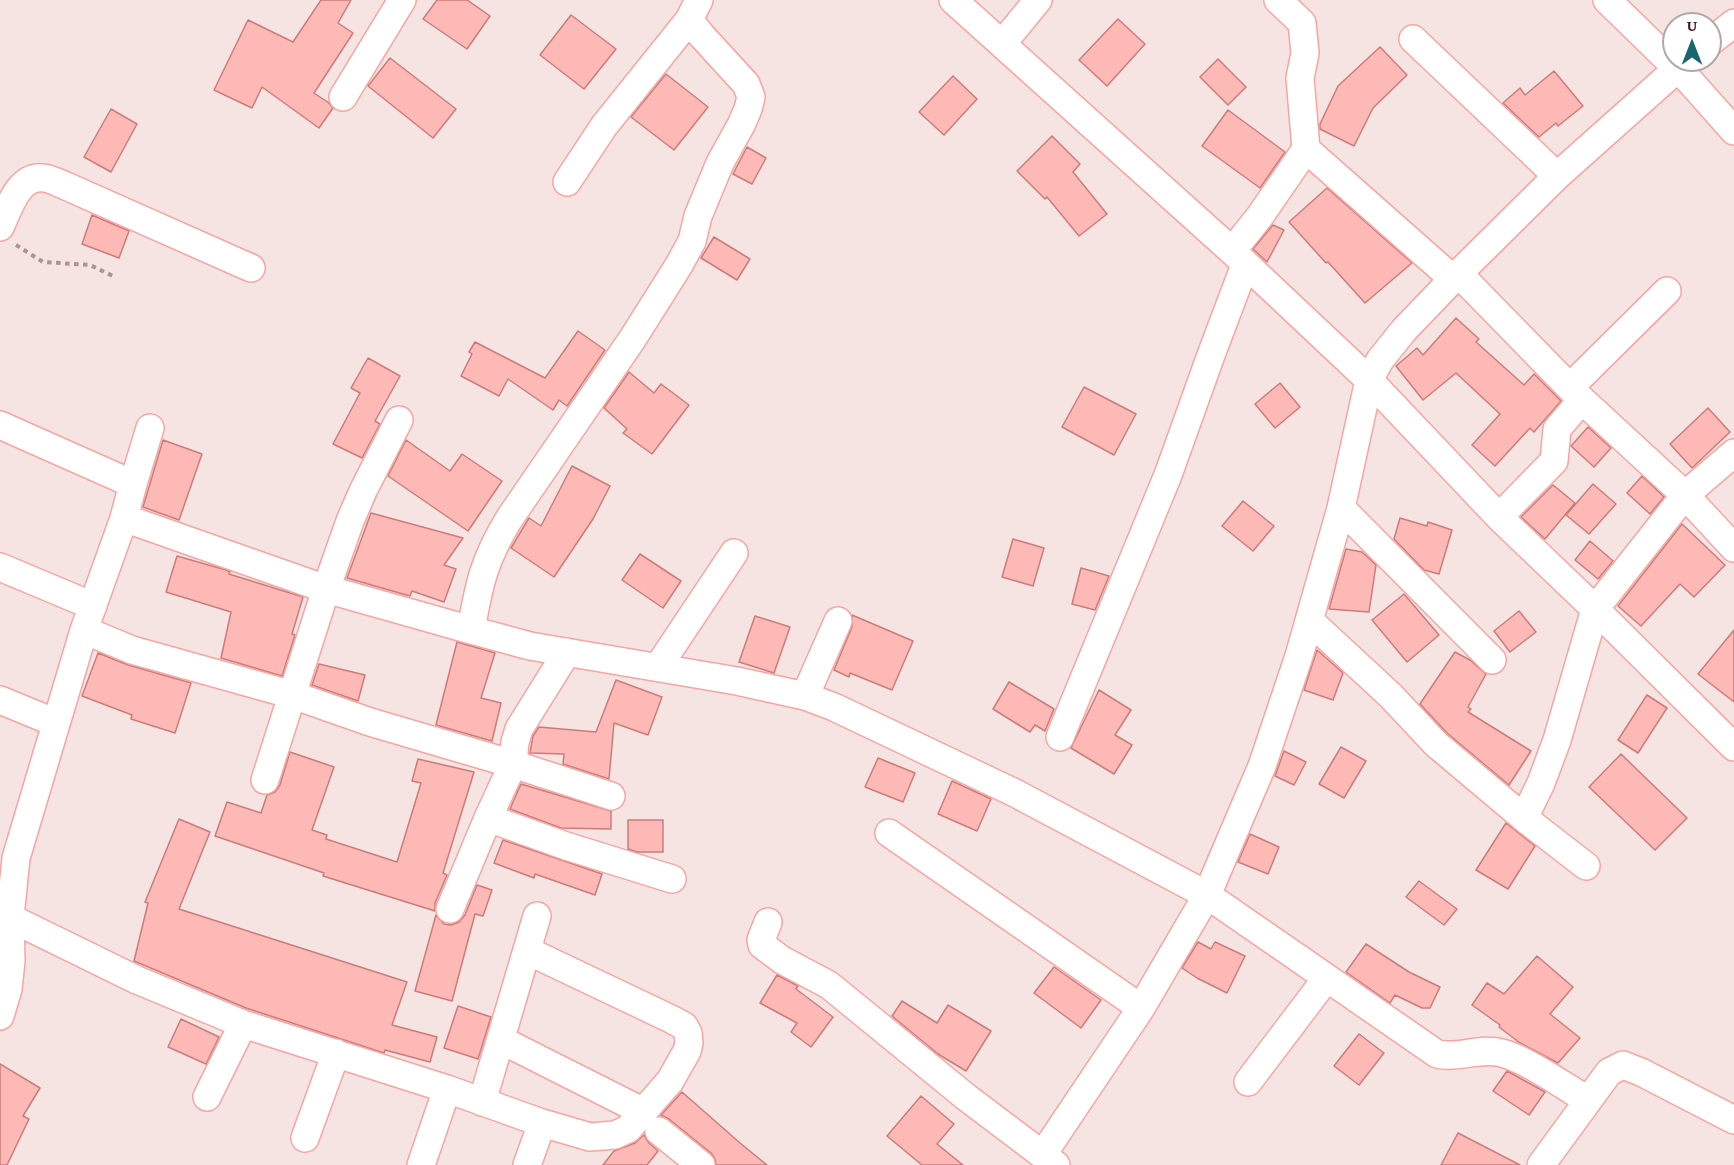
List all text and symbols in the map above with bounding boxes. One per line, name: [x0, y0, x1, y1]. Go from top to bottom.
north arrow: [1662, 12, 1722, 72]
text: U: [1687, 17, 1697, 34]

